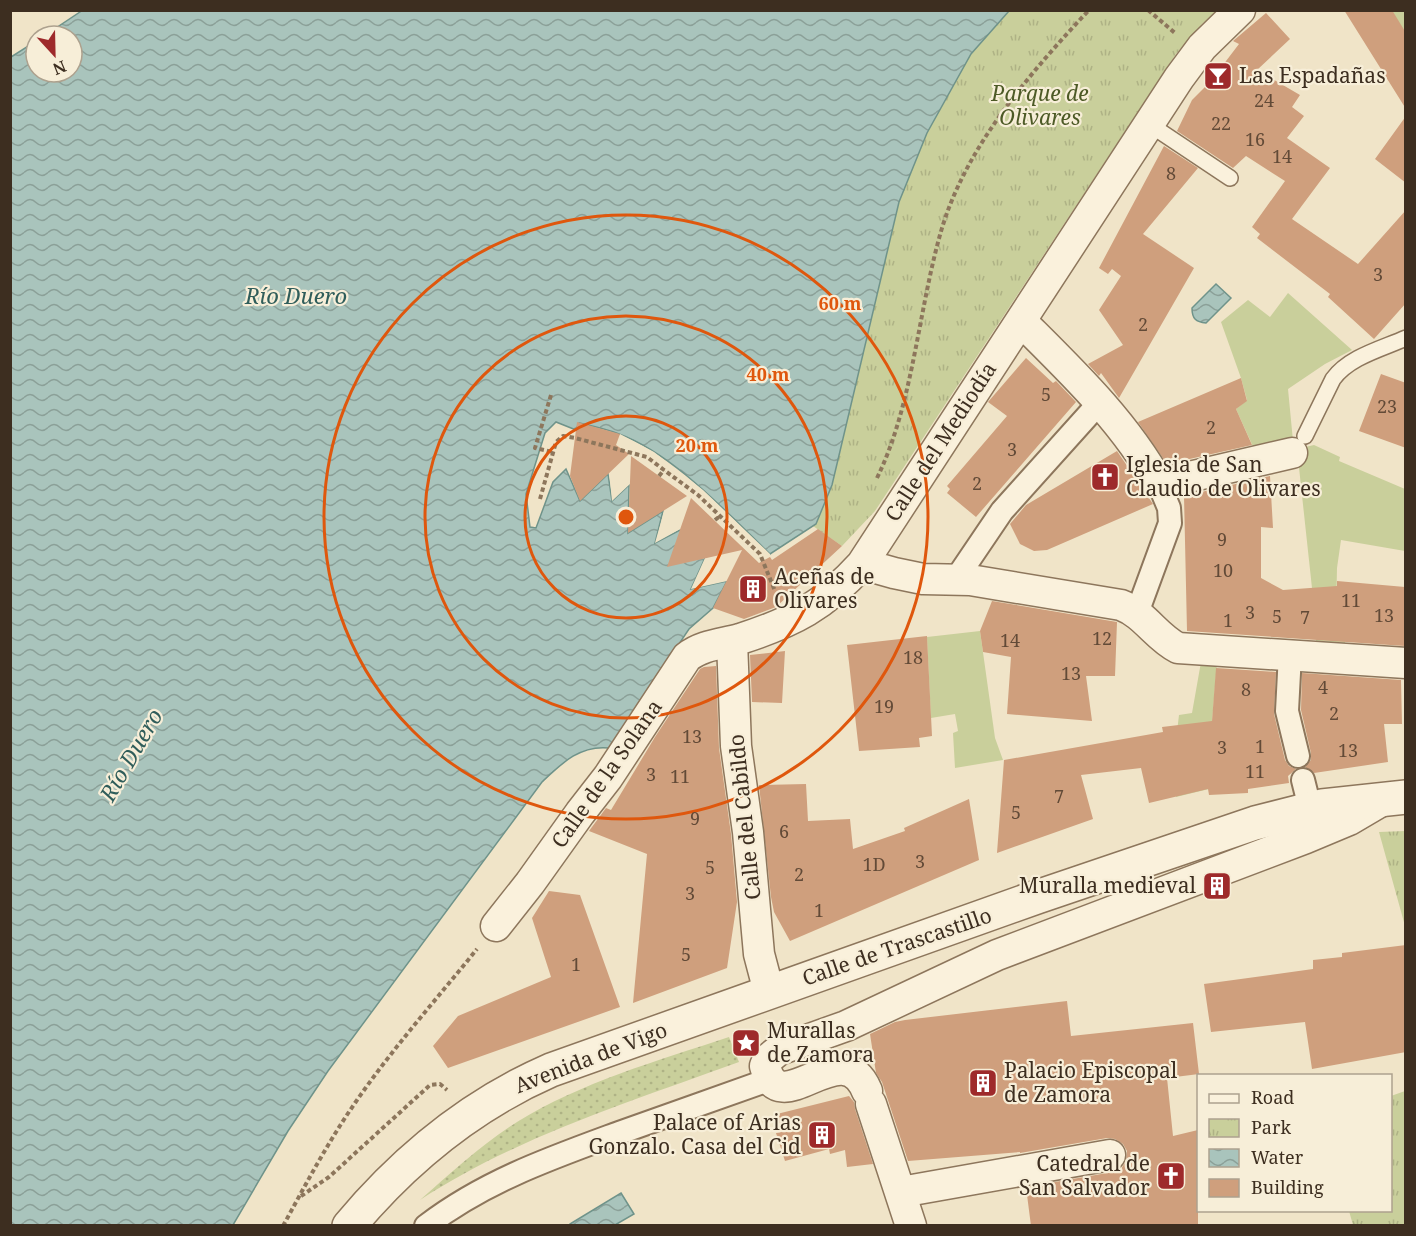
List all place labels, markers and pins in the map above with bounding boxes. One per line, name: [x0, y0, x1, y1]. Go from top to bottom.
bar icon: Las Espadañas: [1202, 60, 1234, 92]
place label: Las Espadañas: [1239, 61, 1386, 89]
place label: Iglesia de San Claudio de Olivares: [1126, 450, 1321, 502]
church icon: Iglesia de San Claudio de Olivares: [1089, 461, 1121, 493]
centre of rings: [616, 507, 636, 527]
place label: Aceñas de Olivares: [774, 562, 874, 614]
building icon: Aceñas de Olivares: [737, 573, 769, 605]
building icon: Muralla medieval: [1201, 870, 1233, 902]
place label: Muralla medieval: [1019, 871, 1196, 899]
place label: Murallas de Zamora: [767, 1016, 874, 1068]
place icon: Murallas de Zamora: [730, 1027, 762, 1059]
place label: Palacio Episcopal de Zamora: [1004, 1056, 1178, 1108]
building icon: Palacio Episcopal de Zamora: [967, 1067, 999, 1099]
place label: Palace of Arias Gonzalo. Casa del Cid: [588, 1108, 801, 1160]
building icon: Palace of Arias Gonzalo. Casa del Cid: [806, 1119, 838, 1151]
place label: Catedral de San Salvador: [1019, 1149, 1150, 1201]
church icon: Catedral de San Salvador: [1155, 1160, 1187, 1192]

